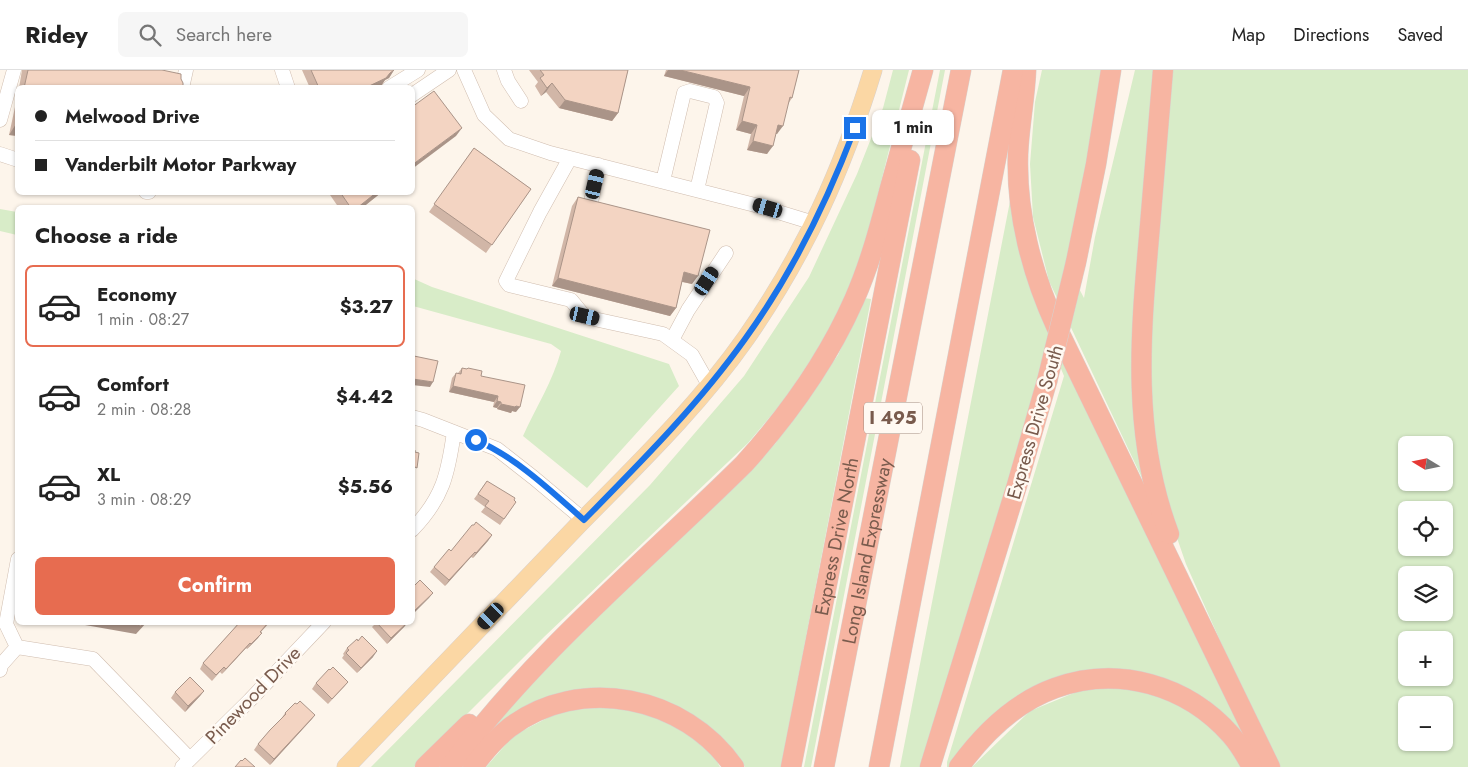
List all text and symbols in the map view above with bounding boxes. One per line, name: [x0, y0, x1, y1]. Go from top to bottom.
search box: [118, 12, 468, 57]
text: Ridey: [25, 17, 88, 52]
icon: search: [136, 21, 164, 49]
text: Search here: [176, 21, 272, 48]
text: Map: [1232, 22, 1265, 48]
text: Directions: [1293, 22, 1369, 48]
text: Saved: [1397, 22, 1443, 48]
text: Melwood Drive: [65, 103, 200, 130]
callout: 1 min: [872, 110, 955, 146]
text: 1 min: [893, 116, 933, 139]
route end: [844, 117, 866, 139]
text: Vanderbilt Motor Parkway: [65, 151, 296, 178]
car: [584, 168, 605, 200]
car: [751, 197, 784, 219]
text: Choose a ride: [35, 219, 178, 251]
car: [692, 264, 721, 298]
text: Economy: [97, 281, 177, 308]
icon: car: [37, 284, 82, 329]
text: $3.27: [340, 293, 393, 320]
car: [568, 305, 601, 327]
text: 1 min · 08:27: [97, 308, 189, 331]
street label: Express Drive South: [1000, 342, 1070, 502]
text: Comfort: [97, 371, 169, 398]
icon: car: [37, 374, 82, 419]
text: $4.42: [336, 383, 393, 410]
text: 2 min · 08:28: [97, 398, 191, 421]
road number: I 495: [864, 402, 922, 433]
route start: [465, 429, 487, 451]
north arrow: [1398, 436, 1452, 491]
map controls: [1398, 436, 1453, 751]
street label: Express Drive North: [808, 455, 865, 618]
street label: Long Island Expressway: [835, 455, 898, 646]
text: XL: [97, 461, 120, 488]
icon: car: [37, 464, 82, 509]
text: $5.56: [338, 473, 393, 500]
text: 3 min · 08:29: [97, 488, 191, 511]
button: locate: [1398, 501, 1453, 556]
button: Confirm: [35, 557, 395, 615]
button: layers: [1398, 566, 1453, 621]
car: [475, 600, 506, 632]
button: +: [1398, 631, 1453, 686]
street label: Pinewood Drive: [199, 640, 307, 750]
button: −: [1398, 696, 1453, 751]

